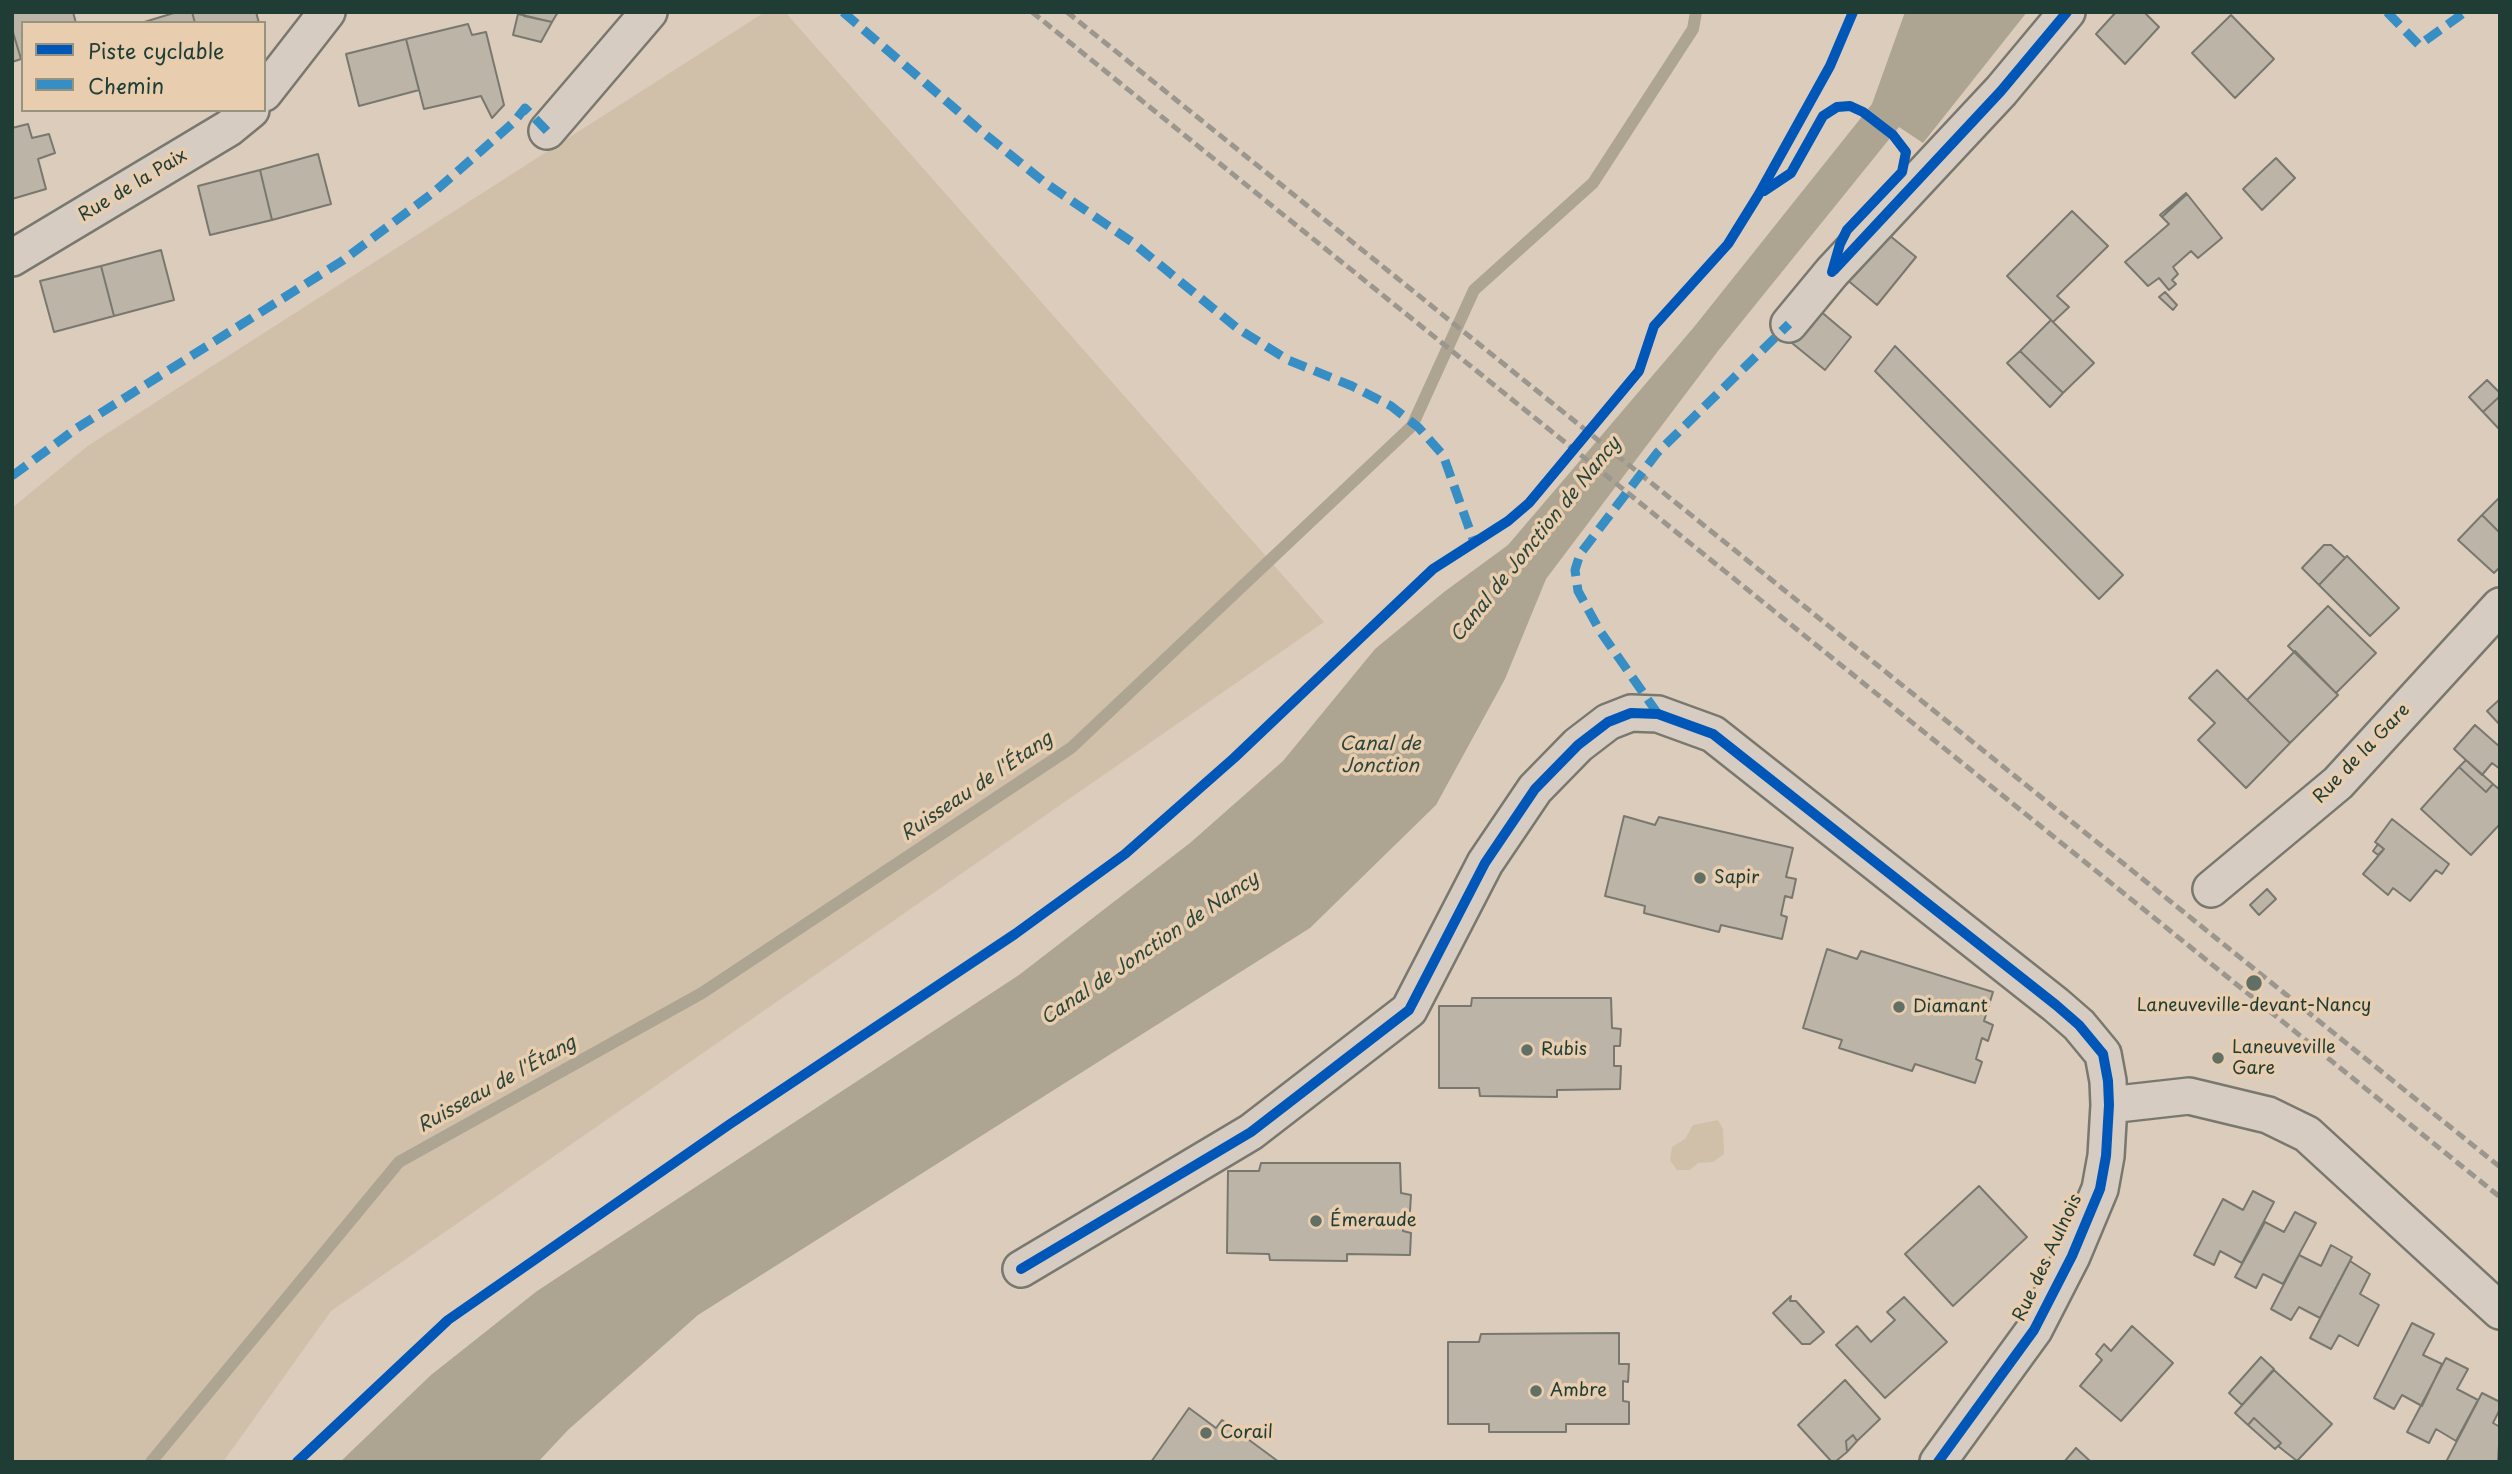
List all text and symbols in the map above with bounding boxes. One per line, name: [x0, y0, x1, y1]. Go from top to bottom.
legend: [21, 21, 266, 112]
text: Piste cyclable: [88, 34, 224, 66]
text: Chemin: [88, 69, 164, 101]
street label: Rue de la Paix: [75, 145, 191, 227]
water label: Canal de Jonction de Nancy: [1446, 433, 1626, 647]
street label: Rue de la Gare: [2309, 700, 2415, 808]
water label: Ruisseau de l'Étang: [897, 728, 1057, 846]
water label: Canal de Jonction: [1339, 734, 1421, 778]
place label: Sapir: [1714, 867, 1759, 889]
water label: Canal de Jonction de Nancy: [1037, 868, 1263, 1030]
marker: Sapir: [1692, 870, 1708, 886]
marker: Laneuveville-devant-Nancy: [2244, 973, 2264, 993]
place label: Laneuveville-devant-Nancy: [2137, 995, 2371, 1017]
place label: Diamant: [1913, 996, 1988, 1018]
marker: Diamant: [1891, 999, 1907, 1015]
water label: Ruisseau de l'Étang: [414, 1032, 580, 1138]
place label: Laneuveville Gare: [2232, 1037, 2336, 1080]
place label: Rubis: [1541, 1039, 1587, 1061]
marker: Rubis: [1519, 1042, 1535, 1058]
marker: Laneuveville Gare: [2210, 1050, 2226, 1066]
street label: Rue des Aulnois: [2009, 1191, 2087, 1325]
place label: Émeraude: [1330, 1210, 1417, 1232]
marker: Émeraude: [1308, 1213, 1324, 1229]
place label: Ambre: [1550, 1380, 1607, 1402]
marker: Ambre: [1528, 1383, 1544, 1399]
place label: Corail: [1220, 1422, 1273, 1444]
marker: Corail: [1198, 1425, 1214, 1441]

